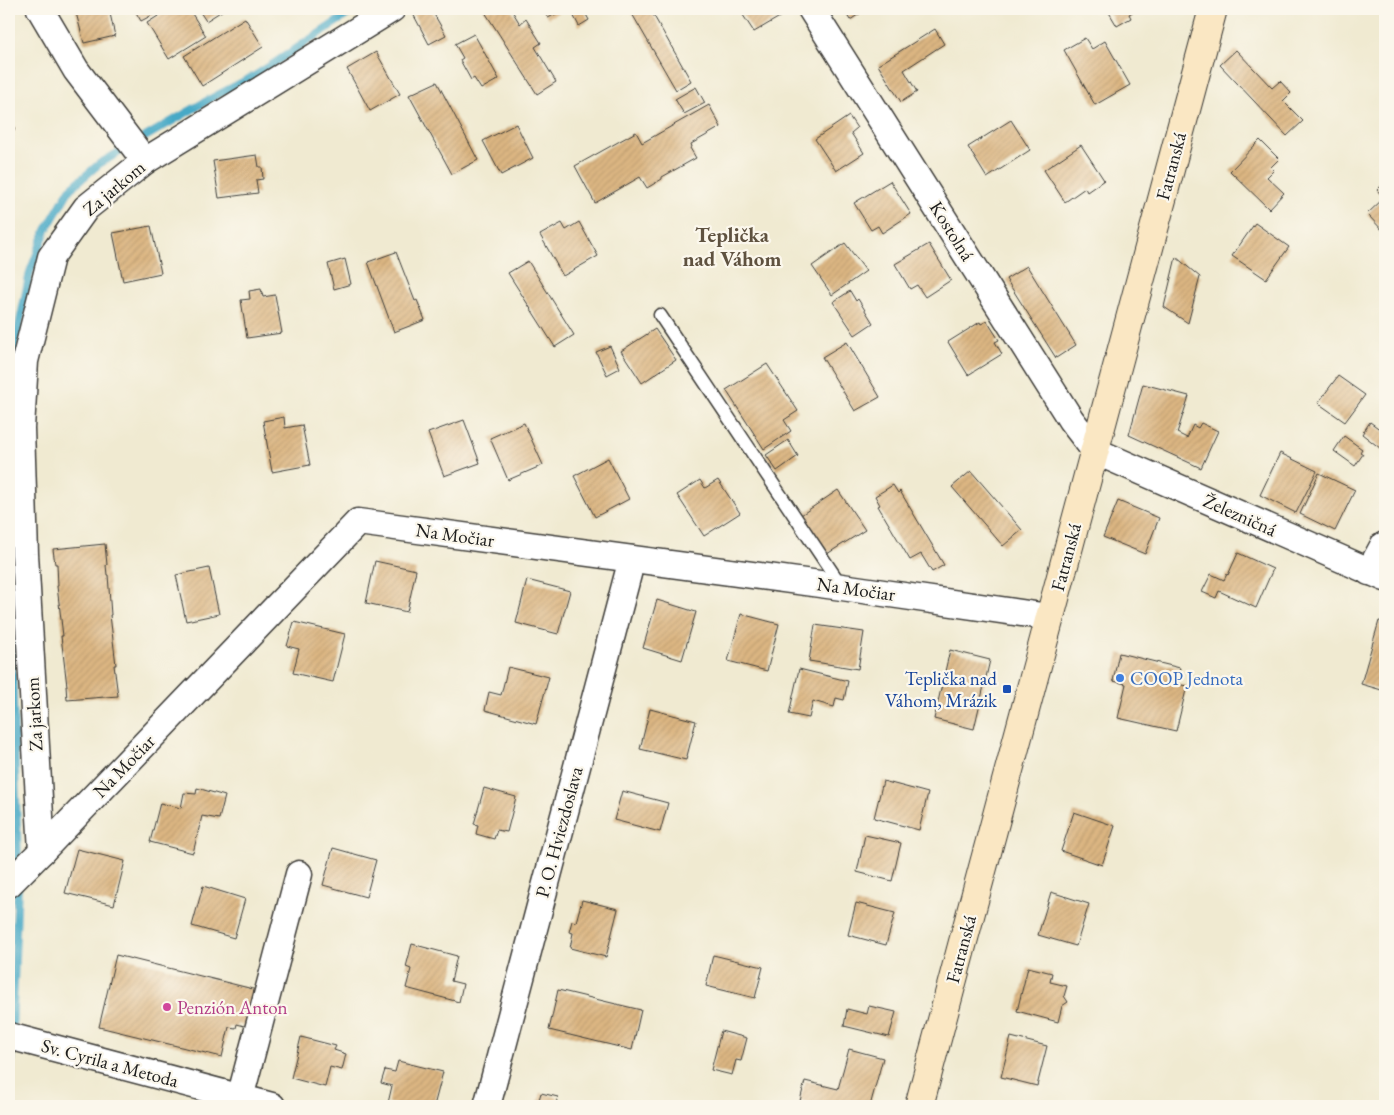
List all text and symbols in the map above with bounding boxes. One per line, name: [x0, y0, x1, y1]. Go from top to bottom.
street label: Fatranská: [1150, 129, 1192, 203]
street label: Za jarkom: [78, 154, 151, 221]
street label: Kostolná: [924, 196, 980, 266]
district label: Teplička nad Váhom: [683, 221, 781, 272]
street label: Železničná: [1199, 488, 1281, 542]
street label: Na Močiar: [414, 517, 496, 553]
street label: Fatranská: [1045, 520, 1087, 594]
street label: Na Močiar: [815, 571, 897, 607]
place label: Teplička nad Váhom, Mrázik: [885, 666, 998, 713]
place label: COOP Jednota: [1130, 666, 1243, 691]
marker: COOP Jednota: [1114, 672, 1126, 684]
street label: Za jarkom: [20, 676, 48, 752]
marker: Teplička nad Váhom, Mrázik: [1001, 683, 1013, 695]
street label: Na Močiar: [88, 728, 161, 803]
street label: P. O. Hviezdoslava: [529, 763, 589, 900]
street label: Fatranská: [940, 912, 982, 986]
place label: Penzión Anton: [177, 995, 288, 1020]
marker: Penzión Anton: [161, 1001, 173, 1013]
street label: Sv. Cyrila a Metoda: [39, 1033, 182, 1093]

